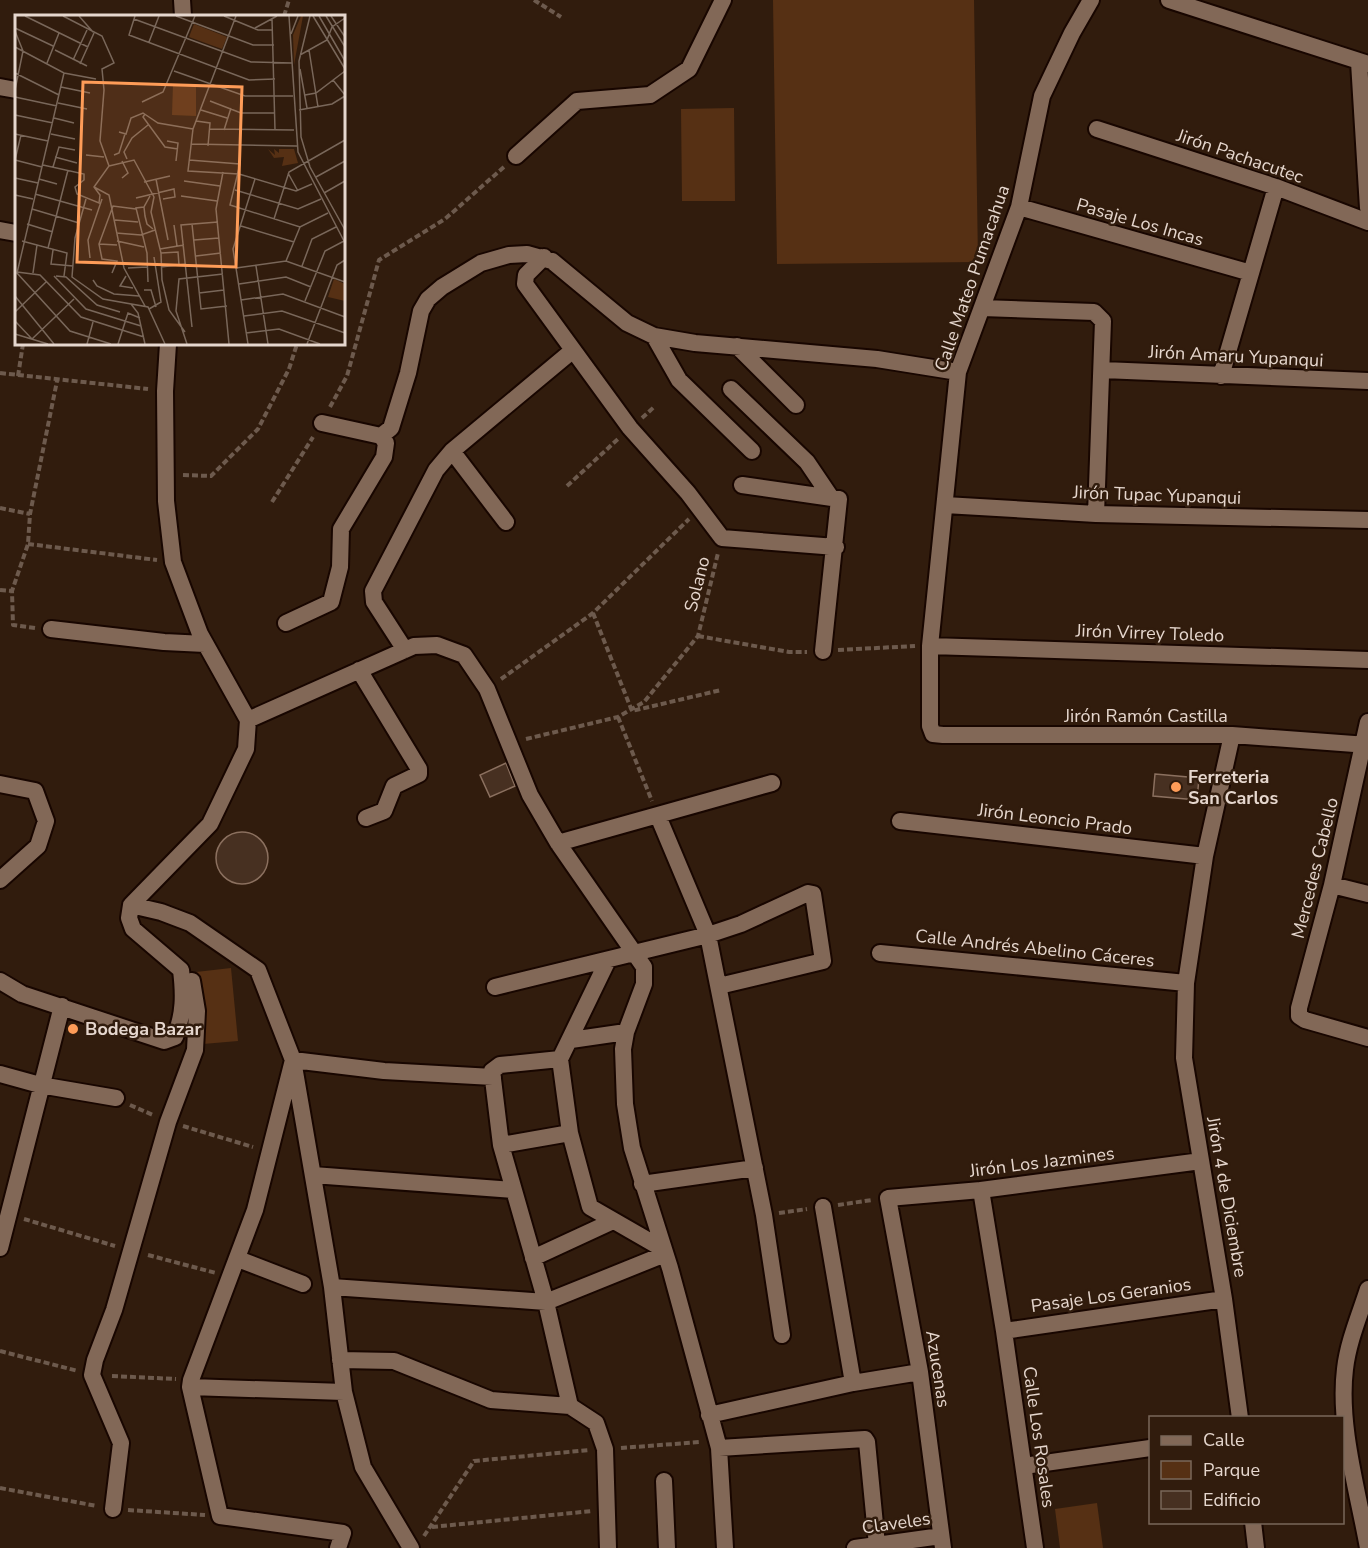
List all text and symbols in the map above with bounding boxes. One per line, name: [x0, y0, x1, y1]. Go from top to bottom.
inset map: [15, 15, 345, 345]
street label: Jirón Pachacutec: [1173, 123, 1306, 189]
street label: Calle Mateo Pumacahua: [929, 182, 1015, 374]
street label: Pasaje Los Incas: [1074, 192, 1206, 252]
street label: Jirón Amaru Yupanqui: [1147, 339, 1324, 373]
street label: Jirón Tupac Yupanqui: [1071, 480, 1242, 510]
street label: Solano: [679, 554, 715, 614]
street label: Jirón Virrey Toledo: [1074, 618, 1225, 648]
street label: Jirón Ramón Castilla: [1063, 704, 1228, 728]
place label: Ferreteria San Carlos: [1188, 765, 1278, 810]
marker: Ferreteria San Carlos: [1169, 780, 1183, 794]
street label: Mercedes Cabello: [1286, 795, 1344, 941]
street label: Jirón Leoncio Prado: [975, 797, 1134, 840]
street label: Calle Andrés Abelino Cáceres: [914, 924, 1156, 972]
place label: Bodega Bazar: [85, 1017, 201, 1041]
marker: Bodega Bazar: [66, 1022, 80, 1036]
street label: Jirón 4 de Diciembre: [1201, 1114, 1253, 1279]
street label: Jirón Los Jazmines: [967, 1141, 1116, 1183]
street label: Pasaje Los Geranios: [1029, 1272, 1193, 1318]
street label: Azucenas: [920, 1329, 956, 1409]
street label: Calle Los Rosales: [1017, 1365, 1061, 1509]
legend: [1149, 1416, 1344, 1524]
text: Calle: [1203, 1428, 1245, 1452]
text: Parque: [1203, 1458, 1260, 1482]
text: Edificio: [1203, 1488, 1261, 1512]
street label: Claveles: [860, 1506, 932, 1540]

